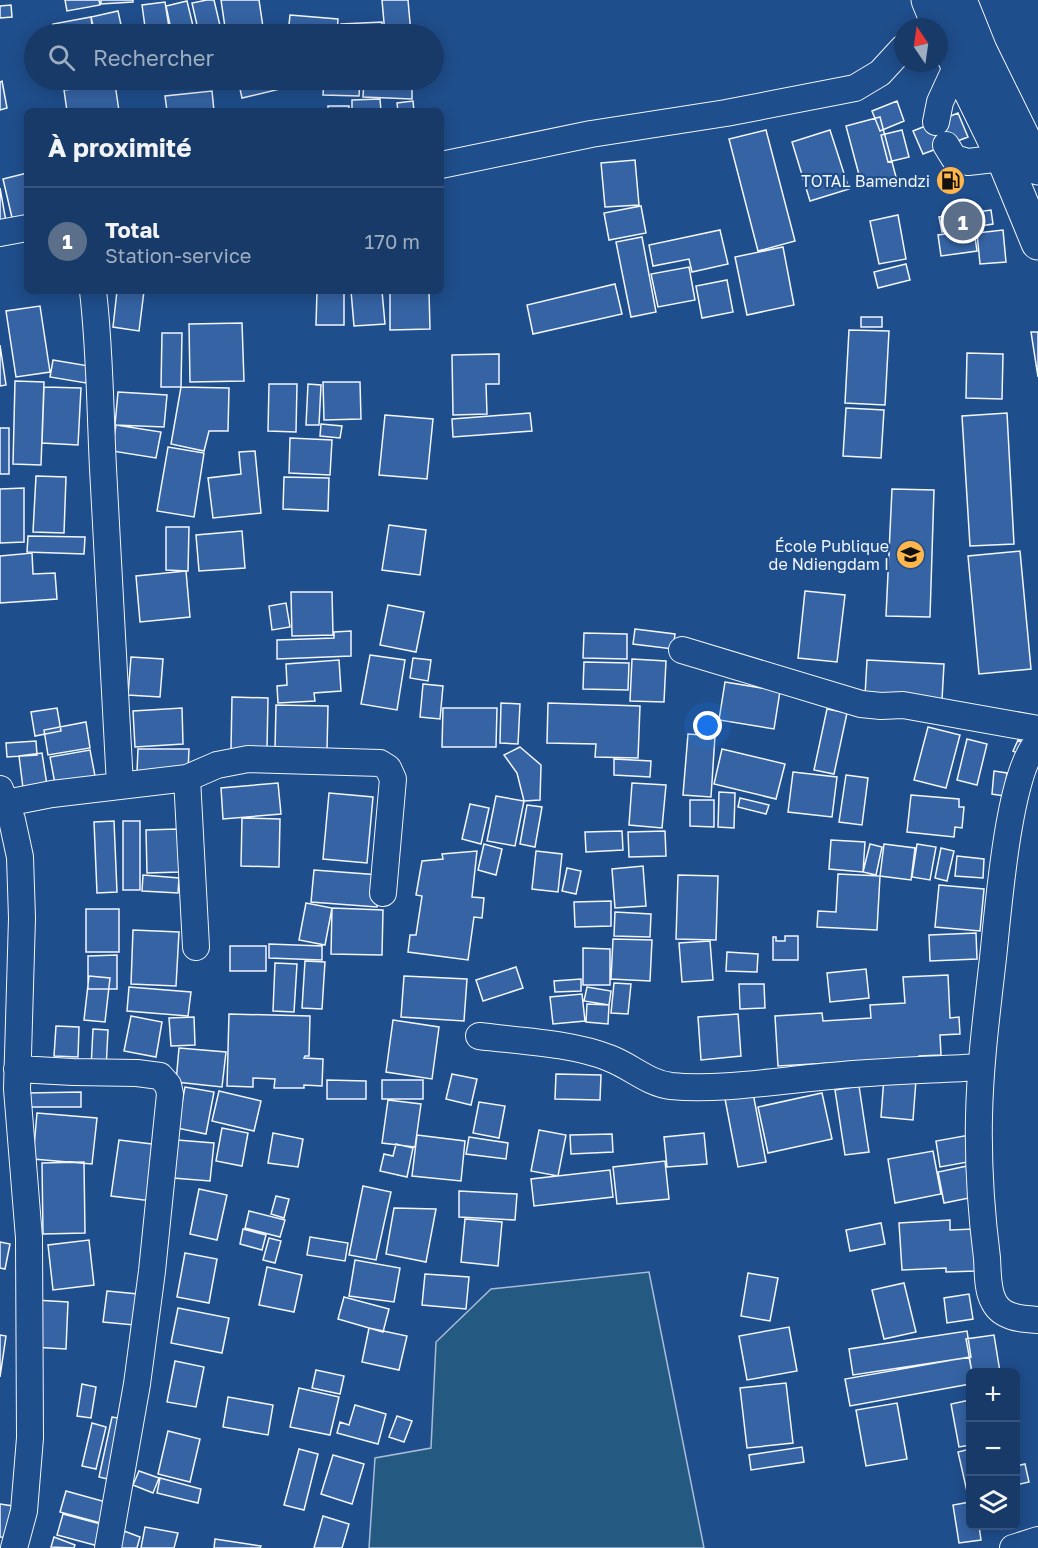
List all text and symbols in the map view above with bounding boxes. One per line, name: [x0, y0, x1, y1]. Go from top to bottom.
north arrow: [894, 18, 948, 72]
search box: [24, 24, 444, 90]
icon: search: [45, 41, 78, 74]
text: Rechercher: [93, 44, 214, 71]
text: À proximité: [48, 132, 192, 163]
fuel station icon: TOTAL Bamendzi: [935, 165, 967, 197]
place label: TOTAL Bamendzi: [801, 171, 930, 191]
pin: 1: [944, 198, 982, 244]
text: Total: [105, 216, 160, 243]
text: 1: [62, 229, 73, 253]
text: 170 m: [365, 229, 420, 253]
text: Station-service: [105, 243, 251, 267]
place label: École Publique de Ndiengdam I: [769, 536, 889, 574]
school or university icon: École Publique de Ndiengdam I: [894, 539, 926, 571]
your location: [693, 711, 722, 740]
map controls: [966, 1368, 1020, 1530]
button: +: [966, 1368, 1020, 1422]
button: −: [966, 1422, 1020, 1476]
button: layers: [966, 1476, 1020, 1530]

